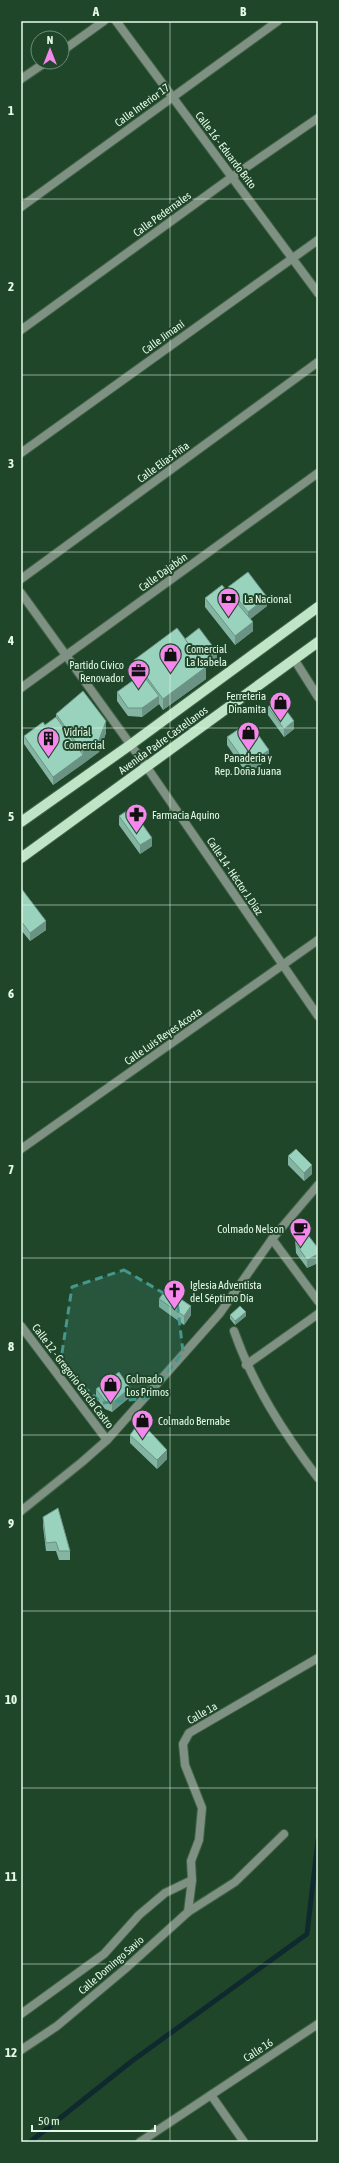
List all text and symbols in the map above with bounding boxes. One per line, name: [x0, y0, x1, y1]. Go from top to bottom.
text: A: [92, 4, 100, 19]
text: B: [240, 4, 247, 19]
north arrow: [30, 30, 70, 70]
text: N: [47, 34, 53, 46]
street label: Calle Interior 17: [112, 81, 172, 129]
text: 1: [8, 103, 14, 118]
street label: Calle 16 - Eduardo Brito: [193, 109, 259, 191]
street label: Calle Pedernales: [131, 189, 193, 239]
text: 2: [8, 279, 14, 294]
street label: Calle Jimaní: [140, 317, 187, 356]
street label: Calle Elías Piña: [135, 439, 191, 485]
text: 3: [8, 456, 14, 471]
street label: Calle Dajabón: [136, 550, 190, 594]
bank icon: La Nacional: [216, 586, 242, 619]
place label: La Nacional: [244, 593, 292, 605]
text: 4: [7, 633, 14, 648]
shop icon: Comercial La Isabela: [157, 642, 183, 675]
place label: Comercial La Isabela: [186, 643, 227, 668]
office icon: Partido Civico Renovador: [126, 658, 152, 691]
place label: Partido Civico Renovador: [69, 659, 125, 684]
shop icon: Ferreteria Dinamita: [268, 689, 294, 722]
place label: Ferreteria Dinamita: [226, 690, 266, 715]
street label: Avenida Padre Castellanos: [116, 704, 210, 776]
shop icon: Panaderia y Rep. Doña Juana: [235, 719, 261, 752]
building icon: Vidrial Comercial: [35, 725, 61, 758]
place label: Vidrial Comercial: [64, 726, 105, 751]
place label: Panaderia y Rep. Doña Juana: [215, 752, 281, 777]
pharmacy icon: Farmacia Aquino: [123, 802, 149, 835]
text: 5: [8, 809, 14, 824]
place label: Farmacia Aquino: [152, 809, 220, 821]
street label: Calle 14 - Héctor J. Díaz: [204, 835, 266, 917]
text: 6: [8, 986, 14, 1001]
street label: Calle Luis Reyes Acosta: [122, 1005, 204, 1067]
text: 7: [8, 1162, 14, 1177]
cafe icon: Colmado Nelson: [287, 1216, 313, 1249]
place label: Colmado Nelson: [217, 1223, 284, 1235]
church icon: Iglesia Adventista del Séptimo Día: [162, 1278, 188, 1311]
place label: Iglesia Adventista del Séptimo Día: [190, 1279, 262, 1304]
street label: Calle 12 - Gregorio García Castro: [30, 1321, 116, 1431]
text: 8: [8, 1339, 14, 1354]
shop icon: Colmado Los Primos: [97, 1372, 123, 1405]
place label: Colmado Los Primos: [126, 1373, 169, 1398]
shop icon: Colmado Bernabe: [129, 1408, 155, 1441]
place label: Colmado Bernabe: [158, 1415, 230, 1427]
text: 9: [8, 1516, 14, 1531]
text: 10: [5, 1692, 17, 1707]
street label: Calle 1a: [185, 1700, 219, 1726]
text: 11: [5, 1869, 17, 1884]
street label: Calle Domingo Savio: [76, 1933, 146, 1997]
street label: Calle 16: [241, 2036, 275, 2064]
text: 12: [5, 2045, 17, 2060]
scale bar: [32, 2107, 155, 2133]
text: 50 m: [38, 2114, 60, 2128]

